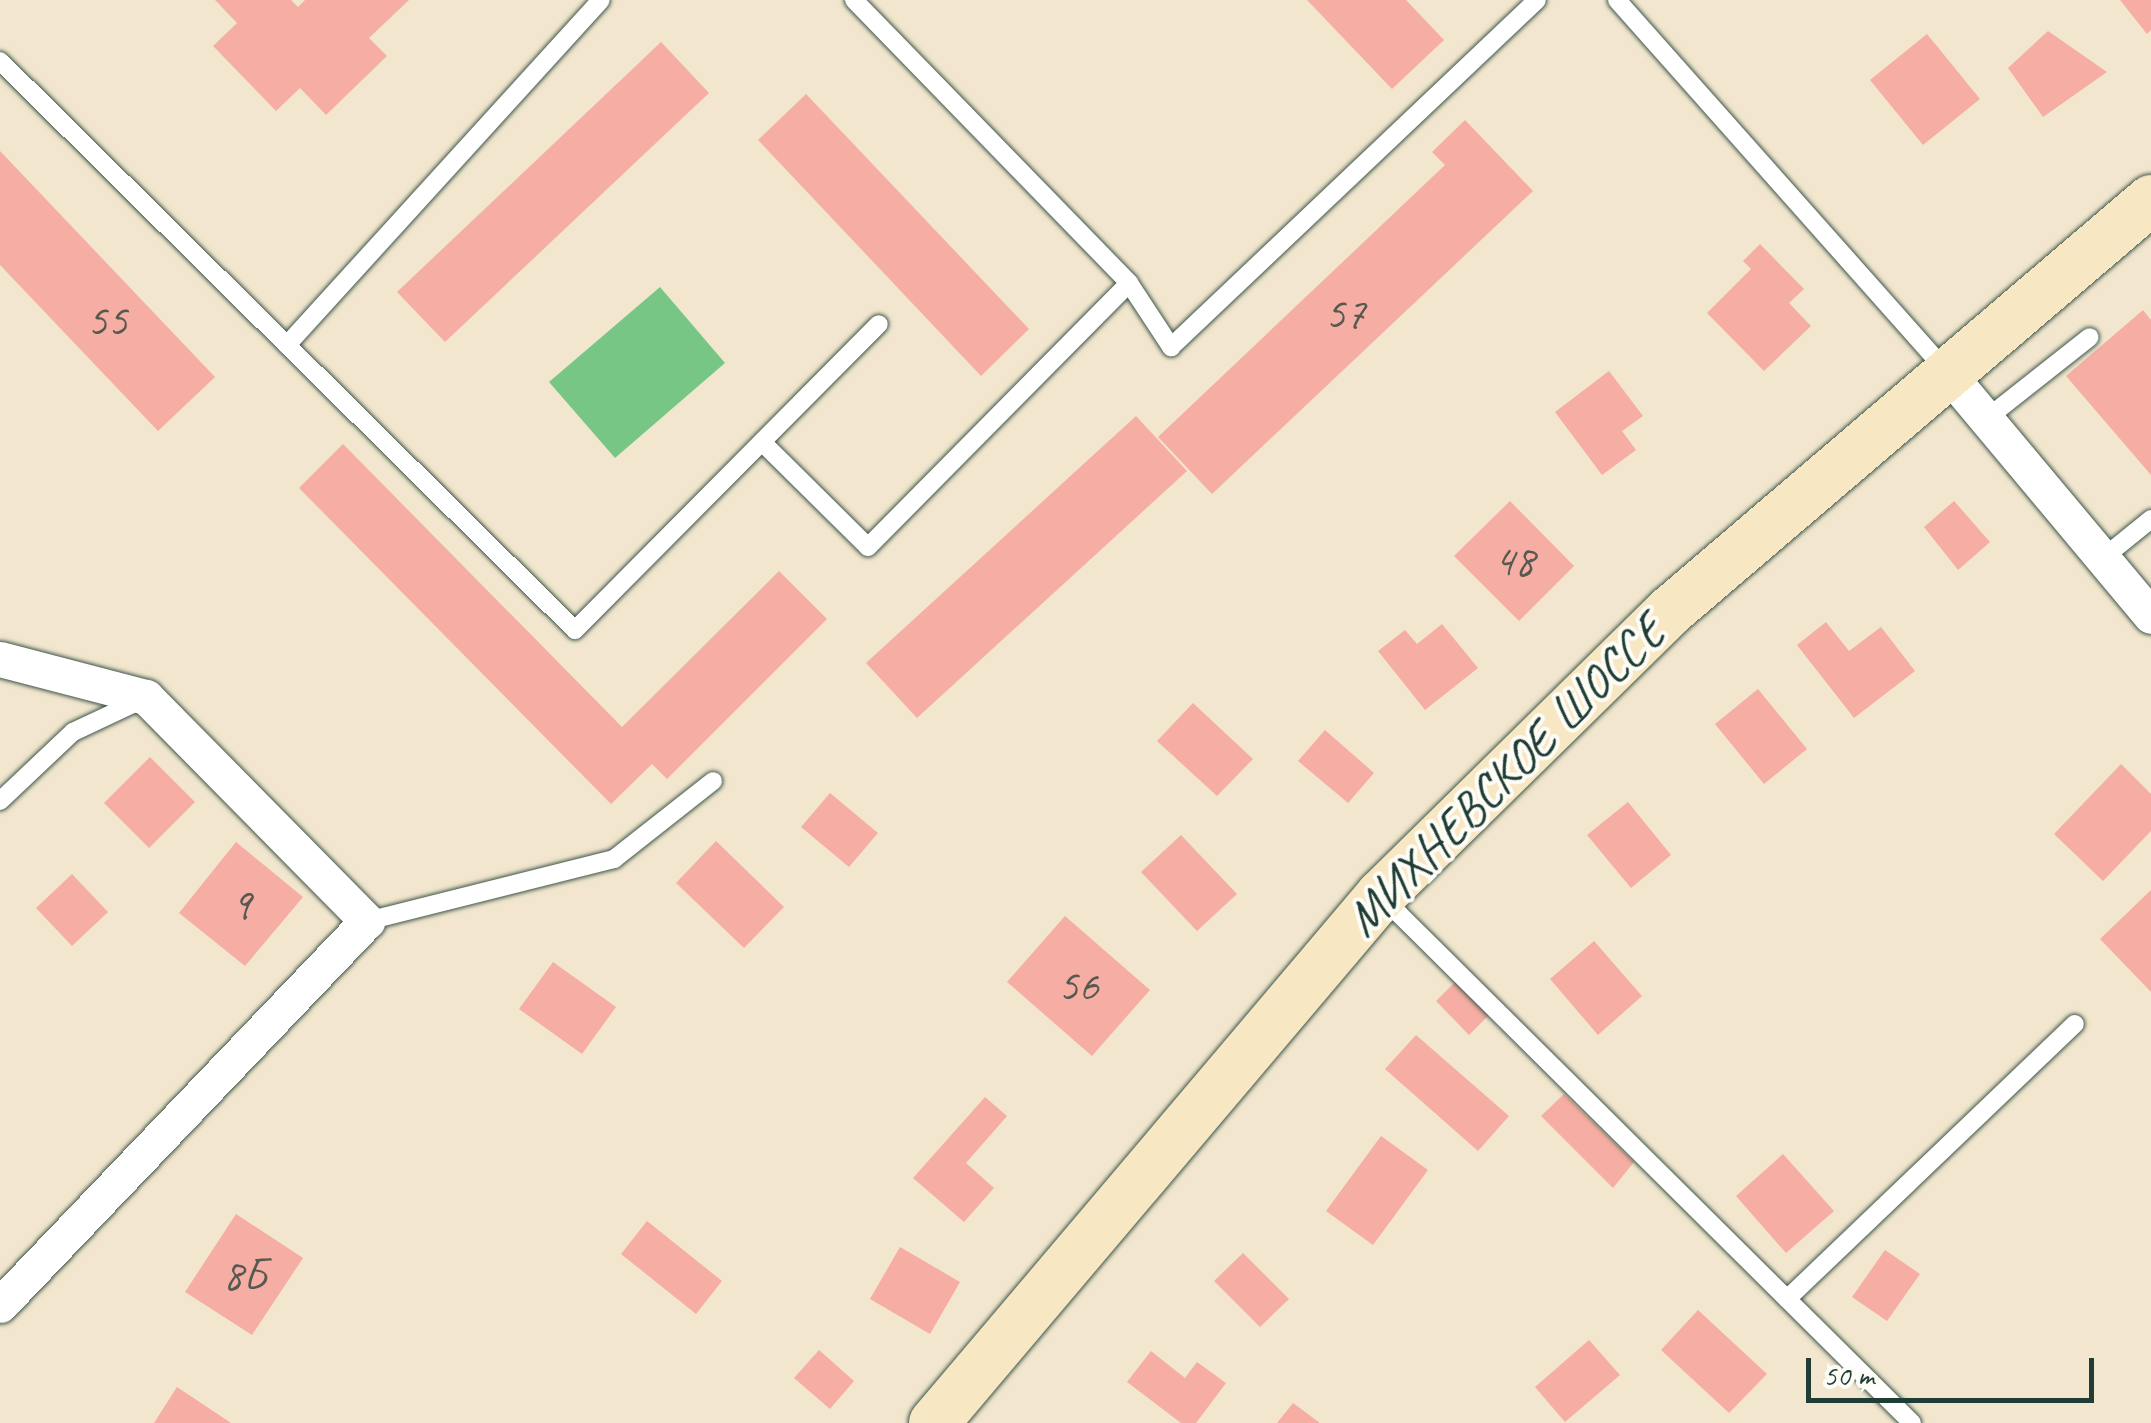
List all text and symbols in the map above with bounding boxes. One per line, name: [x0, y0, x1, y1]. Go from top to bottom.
house number: 57: [1325, 287, 1365, 341]
house number: 55: [87, 294, 127, 348]
house number: 48: [1494, 534, 1534, 588]
street label: МИХНЕВСКОЕ ШОССЕ: [1332, 602, 1678, 948]
house number: 9: [231, 878, 251, 932]
house number: 56: [1058, 959, 1098, 1013]
house number: 8Б: [222, 1248, 266, 1302]
scale bar: [1811, 1338, 2098, 1400]
text: 50 m: [1823, 1356, 1874, 1394]

